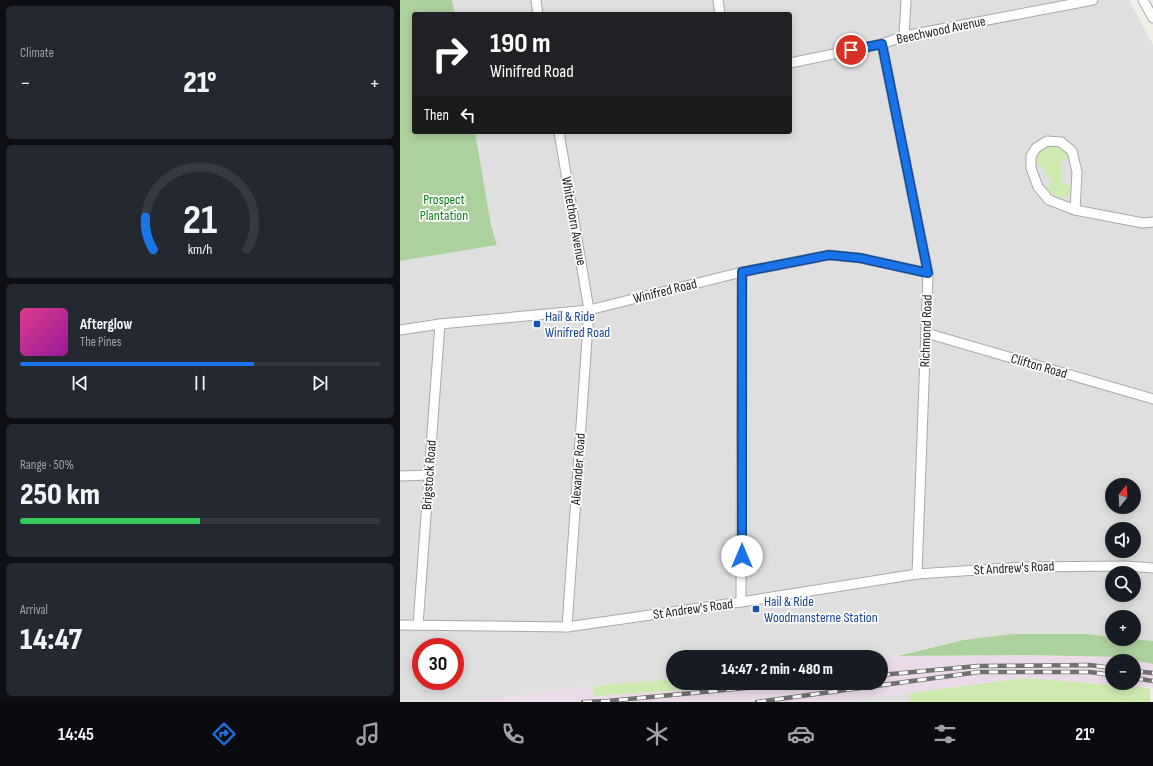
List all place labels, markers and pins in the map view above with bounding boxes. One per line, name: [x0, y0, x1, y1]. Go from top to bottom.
pin: [834, 33, 868, 67]
place label: Hail & Ride Winifred Road: [545, 308, 610, 341]
marker: Hail & Ride Winifred Road: [532, 319, 542, 329]
place label: Hail & Ride Woodmansterne Station: [764, 593, 878, 626]
marker: Hail & Ride Woodmansterne Station: [751, 604, 761, 614]

